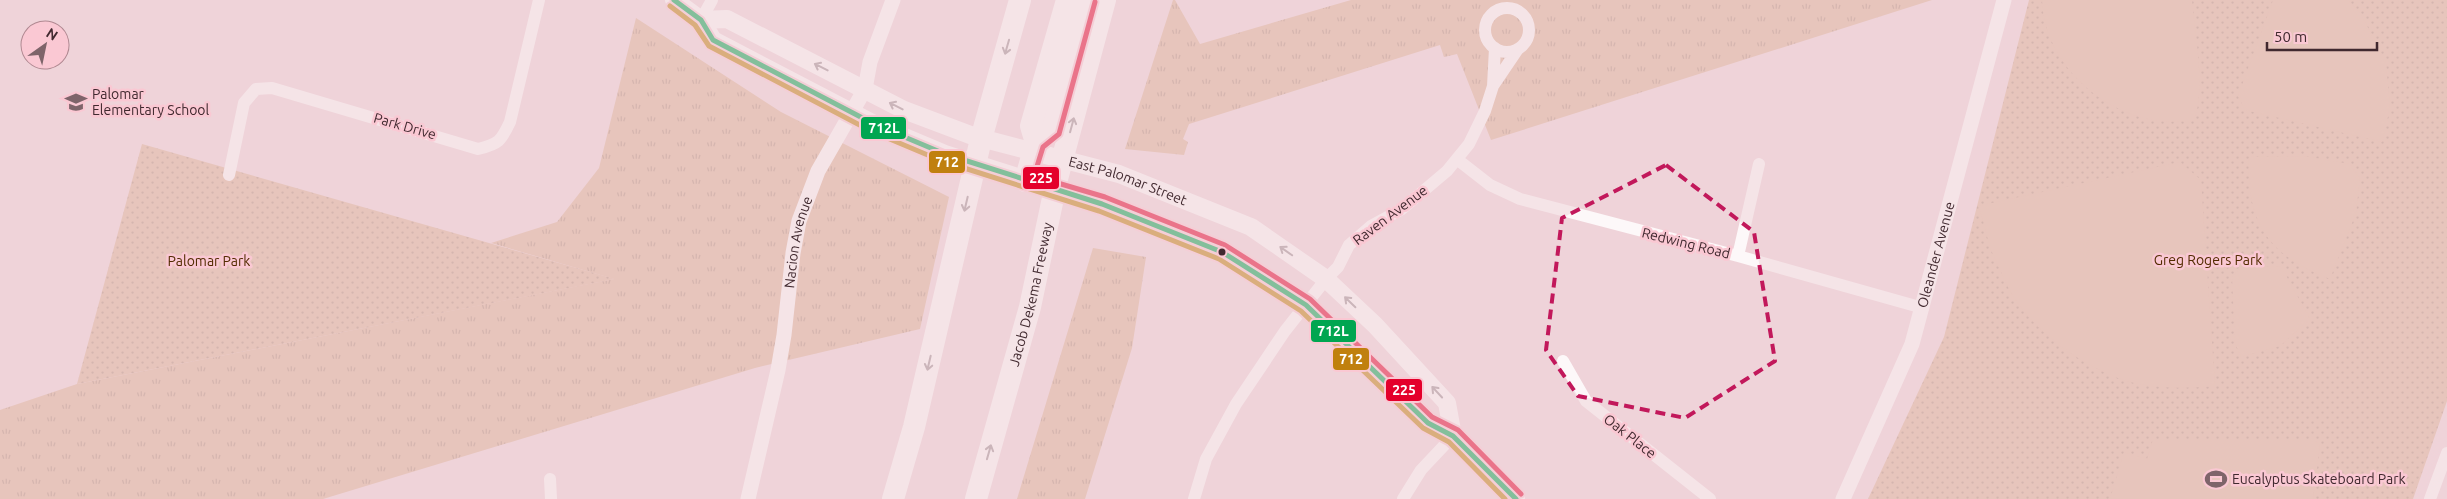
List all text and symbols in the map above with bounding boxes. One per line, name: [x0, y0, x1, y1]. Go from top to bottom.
north arrow: [20, 20, 70, 70]
scale bar: [2267, 20, 2377, 52]
text: N: [43, 25, 61, 44]
text: 50 m: [2274, 28, 2307, 45]
one-way arrow: [1001, 39, 1011, 55]
one-way arrow: [814, 62, 829, 71]
place label: Palomar Elementary School: [92, 86, 210, 118]
school or university icon: Palomar Elementary School: [63, 89, 89, 115]
one-way arrow: [889, 101, 904, 110]
street label: Park Drive: [372, 109, 438, 143]
line badge: 712L: [860, 116, 907, 140]
one-way arrow: [1067, 117, 1077, 133]
text: 712L: [868, 120, 900, 136]
line badge: 712: [928, 150, 966, 174]
street label: East Palomar Street: [1067, 153, 1190, 209]
text: 712: [935, 154, 959, 170]
line badge: 225: [1022, 166, 1060, 190]
text: 225: [1029, 170, 1053, 186]
street label: Raven Avenue: [1350, 182, 1430, 248]
street label: Nacion Avenue: [781, 194, 816, 289]
one-way arrow: [961, 196, 970, 212]
street label: Oleander Avenue: [1914, 200, 1958, 310]
street label: Jacob Dekema Freeway: [1006, 221, 1056, 368]
street label: Redwing Road: [1640, 224, 1732, 262]
one-way arrow: [1279, 246, 1293, 256]
unlabelled marker: [1217, 247, 1227, 257]
park label: Greg Rogers Park: [2154, 252, 2262, 268]
park label: Palomar Park: [168, 253, 250, 269]
one-way arrow: [1344, 296, 1357, 308]
line badge: 712L: [1310, 319, 1357, 343]
text: 712L: [1317, 323, 1349, 339]
line badge: 712: [1332, 347, 1370, 371]
text: 712: [1339, 351, 1363, 367]
one-way arrow: [924, 354, 933, 370]
line badge: 225: [1385, 378, 1423, 402]
text: 225: [1392, 382, 1416, 398]
one-way arrow: [1431, 385, 1443, 398]
street label: Oak Place: [1601, 411, 1659, 461]
one-way arrow: [985, 445, 995, 461]
sports icon: Eucalyptus Skateboard Park: [2203, 466, 2229, 492]
place label: Eucalyptus Skateboard Park: [2232, 471, 2406, 487]

